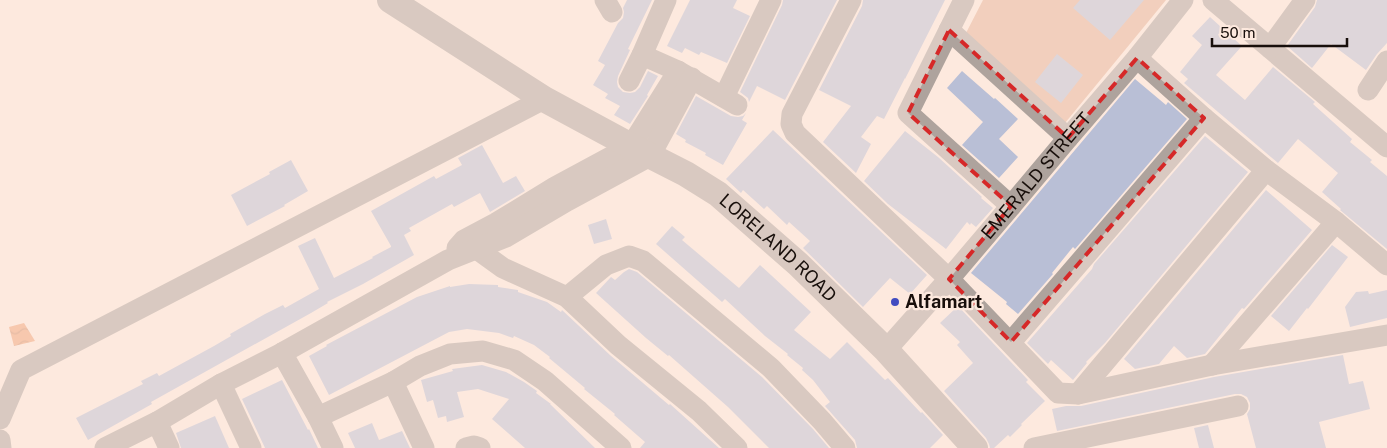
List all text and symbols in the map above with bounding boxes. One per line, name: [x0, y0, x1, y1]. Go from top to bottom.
scale bar: [1212, 15, 1347, 47]
text: 50 m: [1220, 24, 1255, 41]
street label: EMERALD STREET: [977, 108, 1095, 243]
street label: LORELAND ROAD: [715, 189, 841, 306]
place label: Alfamart: [905, 291, 982, 312]
marker: Alfamart: [889, 296, 901, 308]

